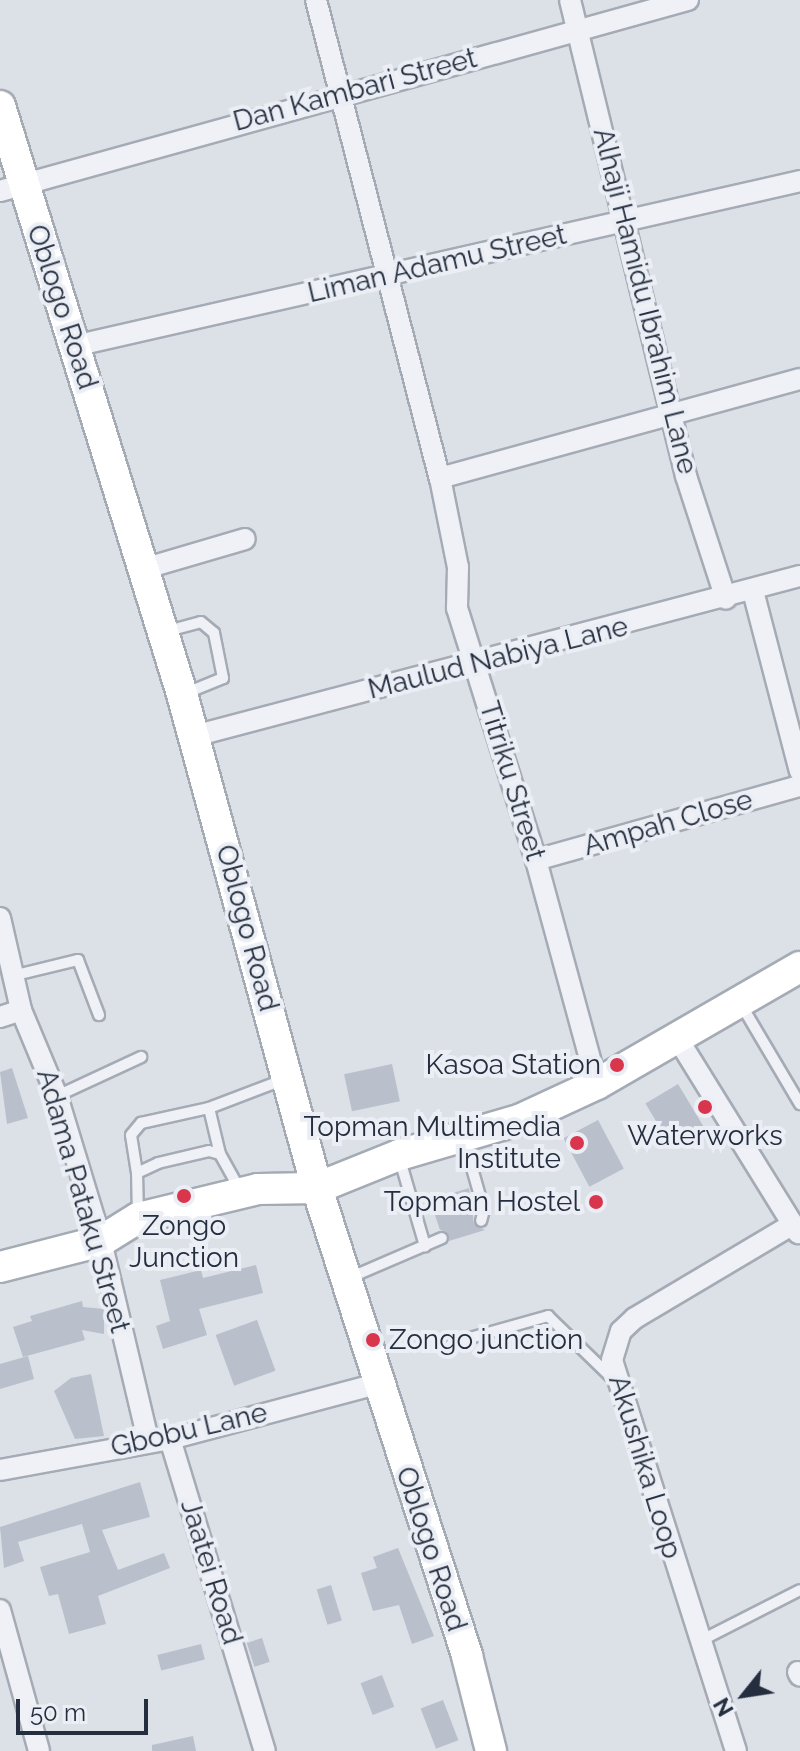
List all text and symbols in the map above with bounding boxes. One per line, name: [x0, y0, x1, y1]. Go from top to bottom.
street label: Dan Kambari Street: [229, 41, 481, 139]
street label: Alhaji Hamidu Ibrahim Lane: [586, 125, 704, 477]
street label: Liman Adamu Street: [304, 218, 570, 310]
street label: Oblogo Road: [20, 221, 104, 393]
street label: Maulud Nabiya Lane: [365, 609, 631, 707]
street label: Titriku Street: [472, 697, 552, 865]
street label: Ampah Close: [580, 783, 756, 863]
street label: Oblogo Road: [209, 841, 285, 1015]
place label: Kasoa Station: [425, 1048, 601, 1082]
marker: Kasoa Station: [608, 1056, 626, 1074]
street label: Adama Pataku Street: [29, 1065, 137, 1337]
marker: Waterworks: [696, 1098, 714, 1116]
place label: Topman Multimedia Institute: [303, 1110, 561, 1176]
place label: Waterworks: [627, 1119, 783, 1153]
marker: Topman Multimedia Institute: [568, 1134, 586, 1152]
place label: Topman Hostel: [384, 1185, 580, 1219]
marker: Zongo Junction: [175, 1187, 193, 1205]
marker: Topman Hostel: [587, 1193, 605, 1211]
place label: Zongo Junction: [129, 1209, 239, 1275]
place label: Zongo junction: [389, 1323, 583, 1357]
marker: Zongo junction: [364, 1331, 382, 1349]
street label: Akushika Loop: [601, 1371, 689, 1563]
street label: Gbobu Lane: [108, 1396, 270, 1464]
street label: Oblogo Road: [389, 1463, 473, 1635]
street label: Jaatei Road: [173, 1496, 249, 1648]
north arrow: [704, 1655, 784, 1735]
scale bar: [20, 1683, 152, 1733]
text: N: [708, 1693, 739, 1721]
text: 50 m: [30, 1698, 86, 1727]

